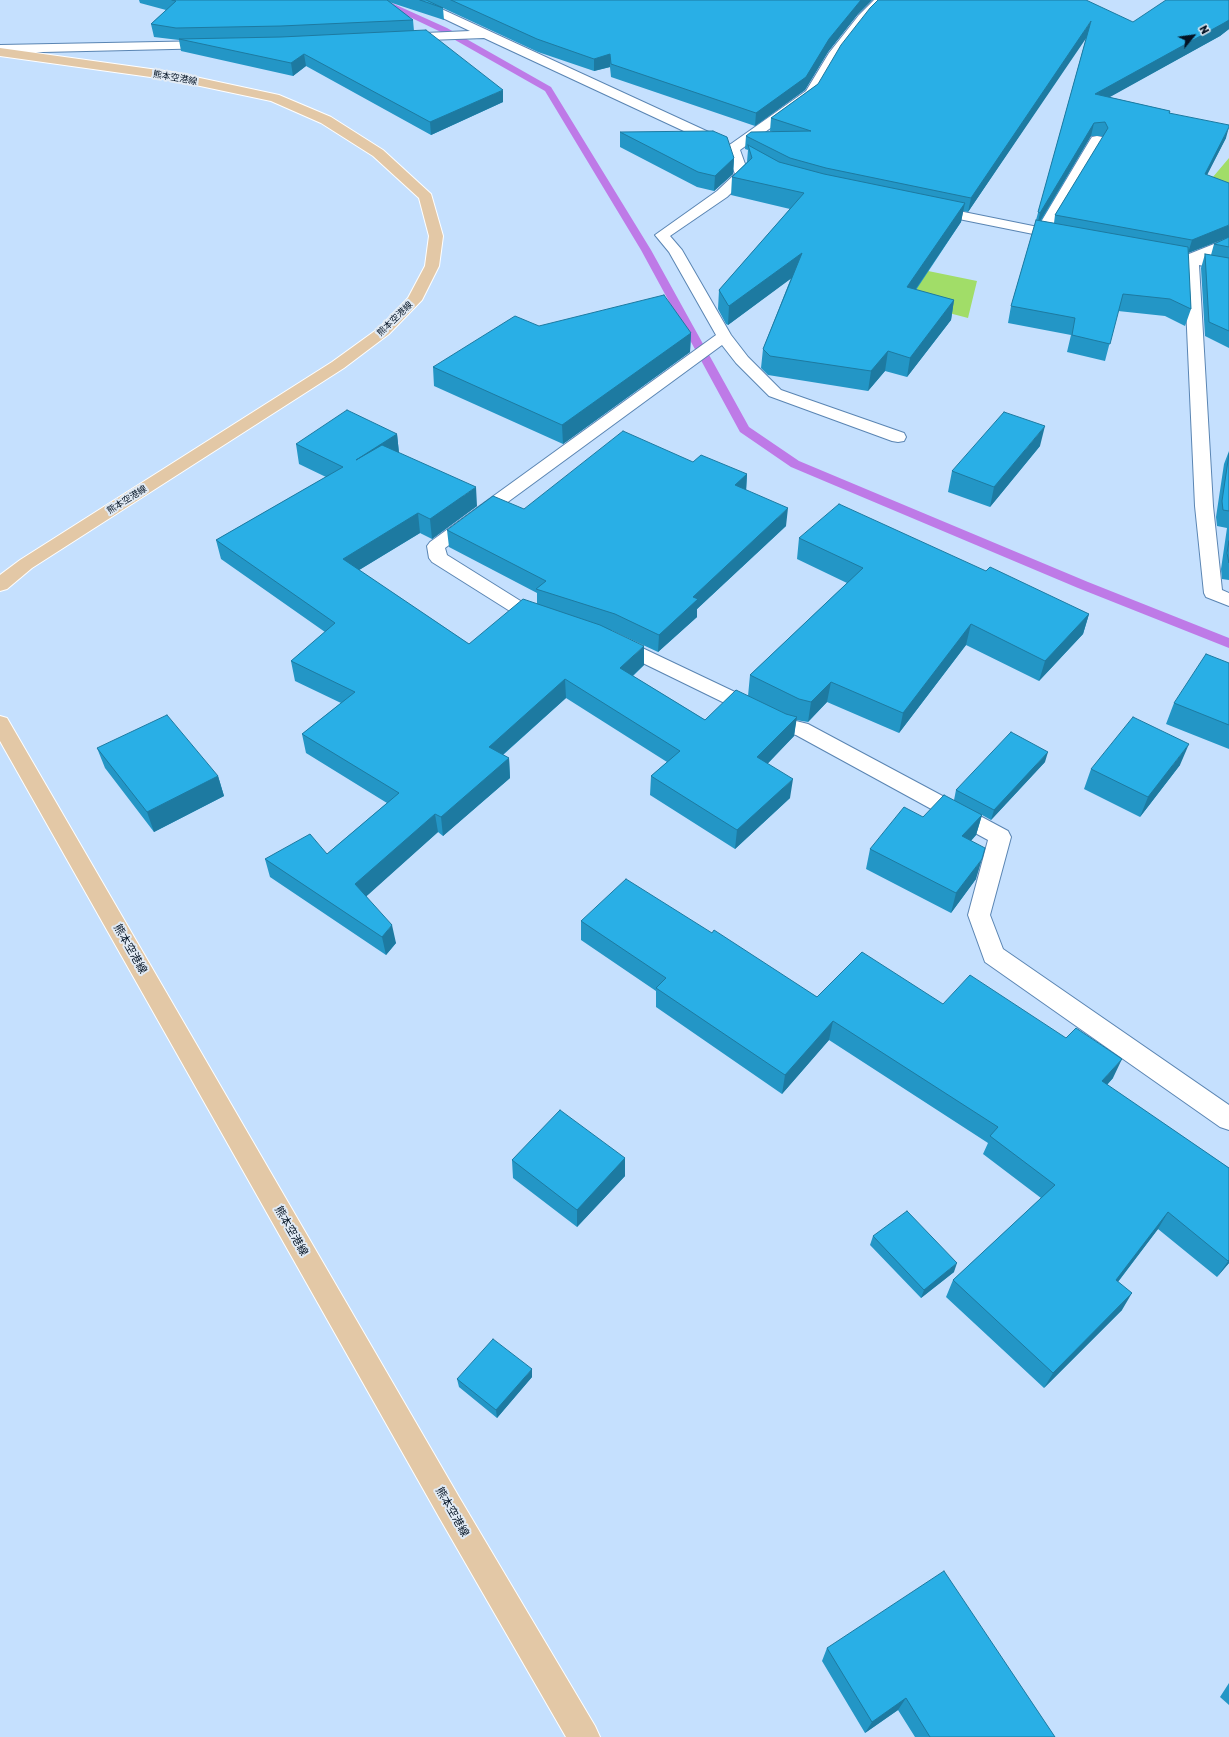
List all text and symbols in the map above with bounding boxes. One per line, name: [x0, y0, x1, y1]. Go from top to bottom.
north arrow: [1173, 16, 1213, 56]
text: N: [1196, 23, 1212, 37]
street label: 熊本空港線: [152, 69, 198, 87]
street label: 熊本空港線: [375, 299, 415, 339]
street label: 熊本空港線: [105, 483, 149, 517]
street label: 熊本空港線: [111, 922, 149, 976]
street label: 熊本空港線: [272, 1204, 310, 1258]
street label: 熊本空港線: [433, 1485, 471, 1539]

